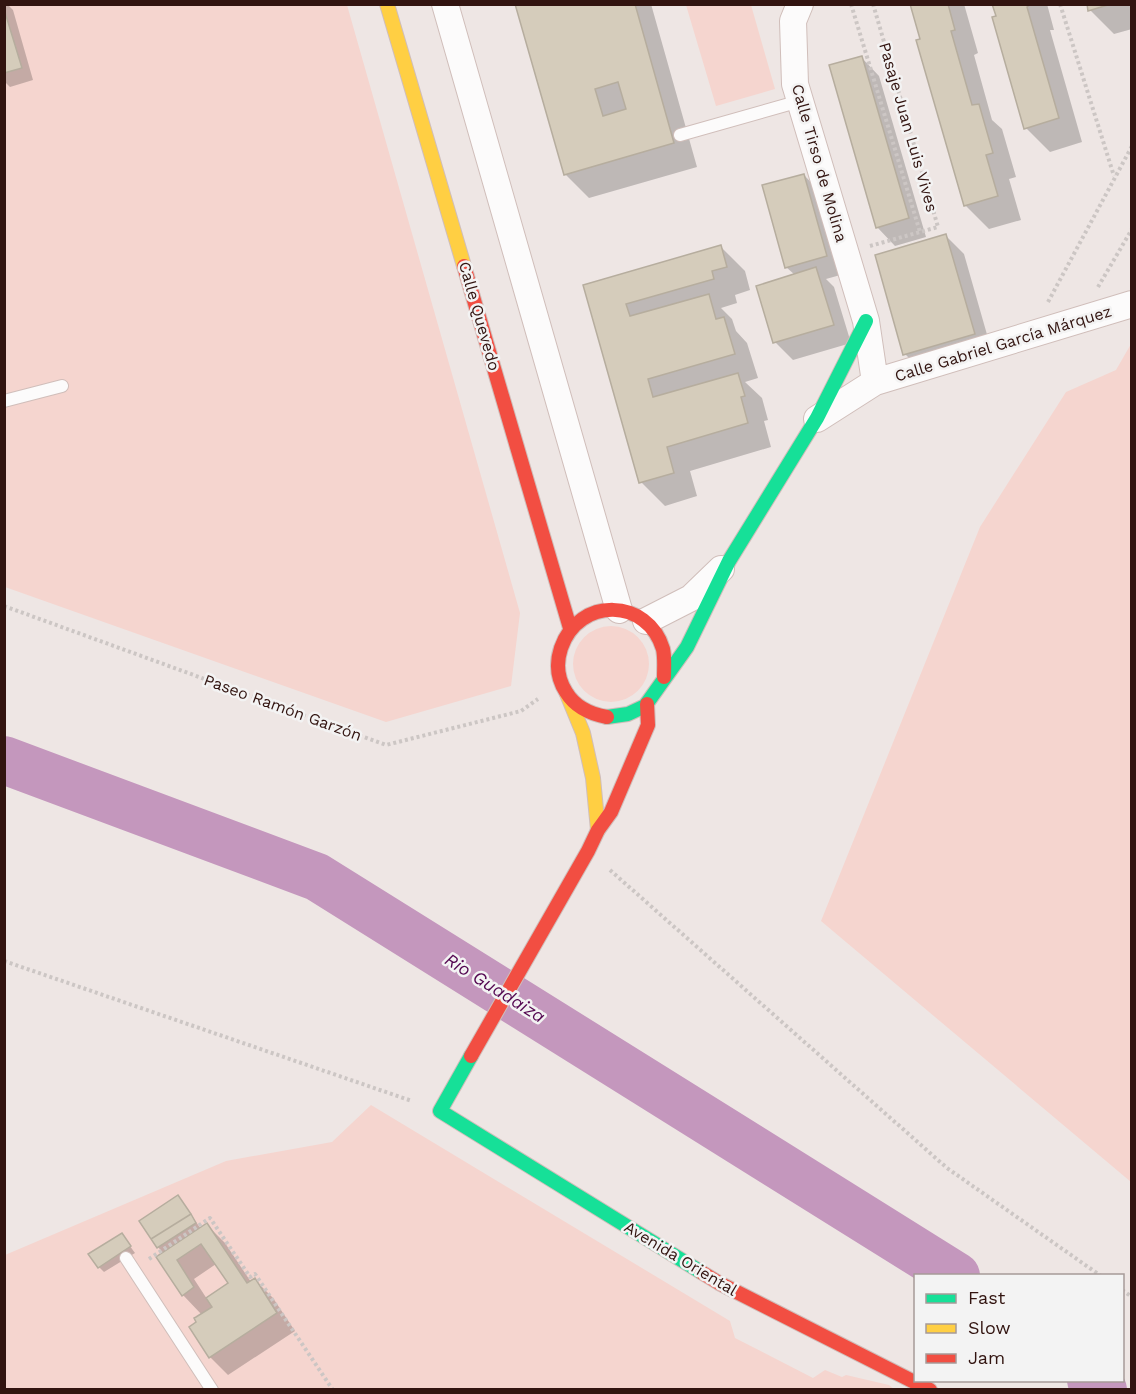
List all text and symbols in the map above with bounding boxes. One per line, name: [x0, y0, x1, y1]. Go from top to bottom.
street label: Pasaje Juan Luis Vives: [875, 40, 942, 214]
street label: Calle Tirso de Molina: [788, 82, 851, 244]
street label: Calle Quevedo: [455, 259, 504, 373]
street label: Calle Gabriel García Márquez: [892, 301, 1114, 386]
street label: Paseo Ramón Garzón: [201, 670, 364, 745]
water label: Rio Guadaiza: [441, 948, 549, 1027]
street label: Avenida Oriental: [621, 1217, 741, 1300]
legend: [914, 1274, 1124, 1382]
text: Fast: [968, 1287, 1006, 1308]
text: Slow: [968, 1317, 1011, 1338]
text: Jam: [968, 1347, 1005, 1368]

